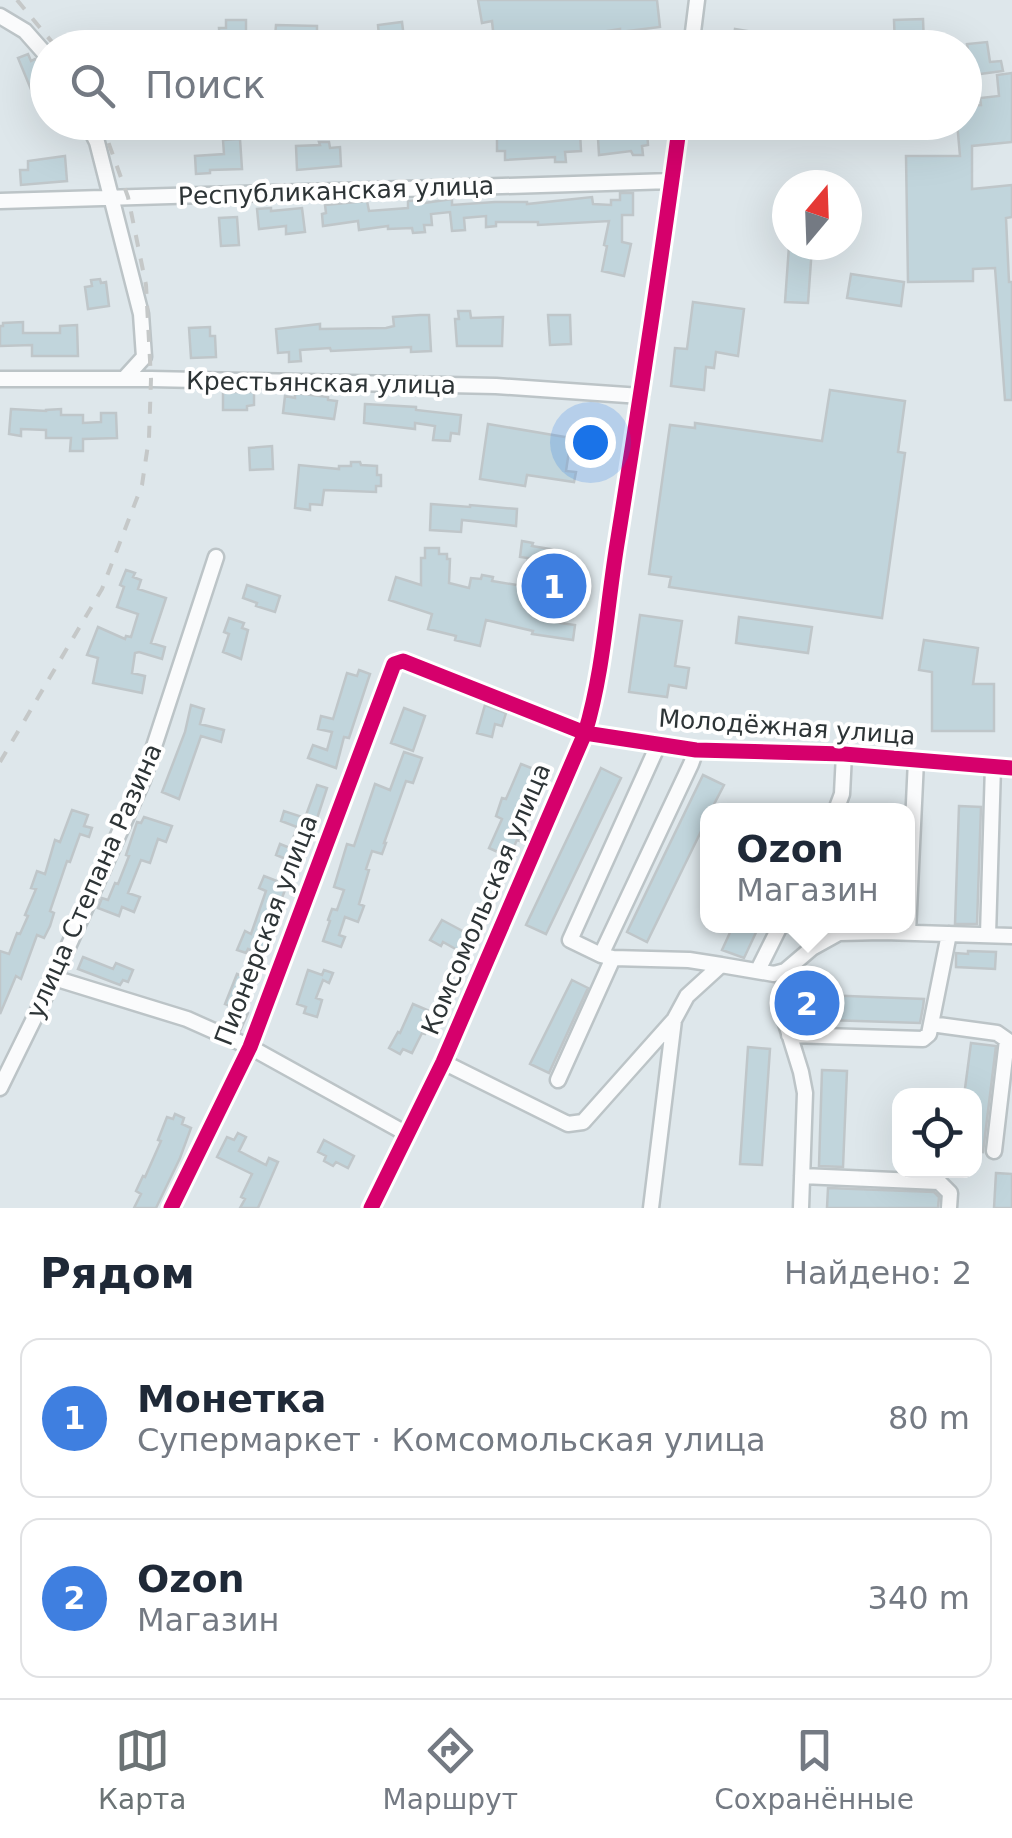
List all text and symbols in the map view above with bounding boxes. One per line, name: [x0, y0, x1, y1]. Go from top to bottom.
search box: [30, 30, 982, 140]
icon: search: [65, 58, 120, 113]
text: Поиск: [145, 63, 265, 107]
north arrow: [772, 170, 862, 260]
street label: Республиканская улица: [177, 171, 495, 211]
street label: Крестьянская улица: [186, 366, 456, 400]
your location: [565, 417, 616, 468]
pin: 1: [522, 548, 586, 624]
street label: Молодёжная улица: [658, 704, 916, 750]
street label: улица Степана Разина: [20, 739, 168, 1023]
street label: Комсомольская улица: [416, 759, 556, 1039]
popup: [700, 803, 915, 933]
street label: Пионерская улица: [209, 811, 323, 1049]
text: Ozon: [736, 827, 844, 871]
text: Магазин: [736, 871, 879, 909]
pin: 2: [774, 966, 840, 1040]
map controls: [892, 1088, 982, 1178]
button: locate: [892, 1088, 982, 1178]
text: Рядом: [40, 1249, 195, 1298]
text: Найдено: 2: [784, 1254, 972, 1292]
text: Монетка: [137, 1377, 326, 1421]
text: 1: [63, 1399, 86, 1437]
text: 80 m: [888, 1399, 970, 1437]
text: Супермаркет · Комсомольская улица: [137, 1421, 766, 1459]
text: Ozon: [137, 1557, 245, 1601]
text: 2: [63, 1579, 86, 1617]
text: 340 m: [868, 1579, 970, 1617]
text: Магазин: [137, 1601, 279, 1639]
tab: Карта: [98, 1723, 186, 1816]
tab: Маршрут: [383, 1723, 518, 1816]
tab: Сохранённые: [714, 1723, 914, 1816]

